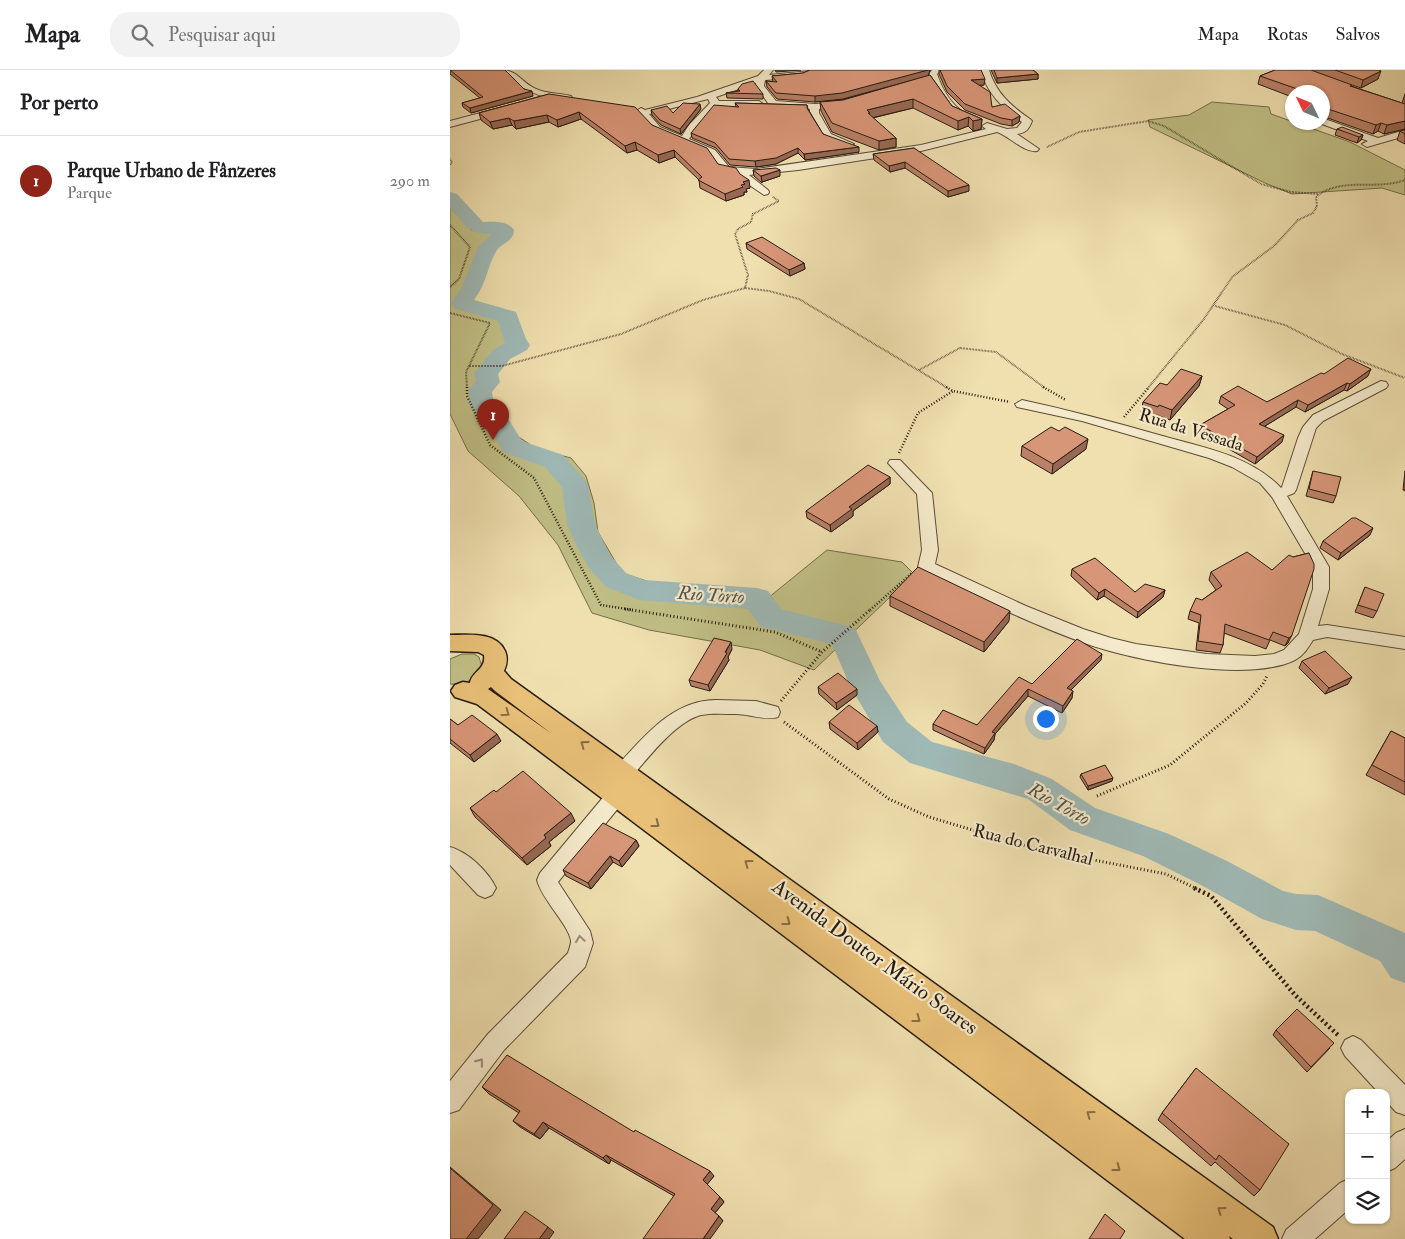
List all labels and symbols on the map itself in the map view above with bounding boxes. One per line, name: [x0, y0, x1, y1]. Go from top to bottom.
north arrow: [1285, 85, 1330, 130]
pin: 1: [477, 399, 509, 440]
street label: Rua da Vessada: [1136, 403, 1247, 457]
water label: Rio Torto: [676, 581, 745, 609]
one-way arrow: [500, 706, 509, 716]
your location: [1033, 706, 1059, 732]
one-way arrow: [581, 742, 590, 750]
water label: Rio Torto: [1023, 777, 1094, 831]
one-way arrow: [650, 819, 659, 827]
street label: Rua do Carvalhal: [971, 819, 1096, 871]
one-way arrow: [744, 860, 753, 869]
street label: Avenida Doutor Mário Soares: [766, 873, 983, 1041]
one-way arrow: [781, 916, 790, 924]
one-way arrow: [576, 935, 586, 944]
one-way arrow: [911, 1013, 921, 1022]
one-way arrow: [474, 1058, 483, 1068]
one-way arrow: [1087, 1112, 1096, 1120]
one-way arrow: [1111, 1162, 1121, 1171]
one-way arrow: [1218, 1207, 1227, 1216]

